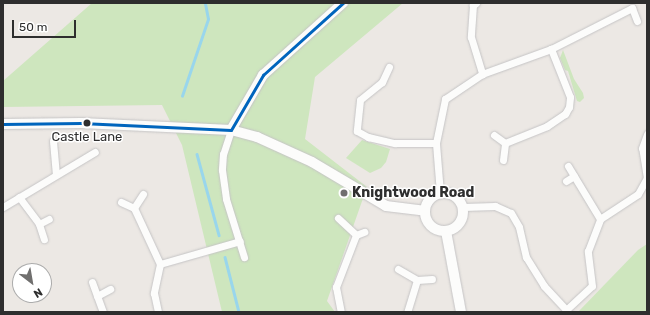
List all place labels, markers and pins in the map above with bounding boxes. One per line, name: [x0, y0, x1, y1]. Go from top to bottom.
marker: Castle Lane: [82, 118, 92, 128]
place label: Castle Lane: [52, 129, 122, 145]
place label: Knightwood Road: [352, 185, 474, 201]
marker: Knightwood Road: [339, 188, 349, 198]

